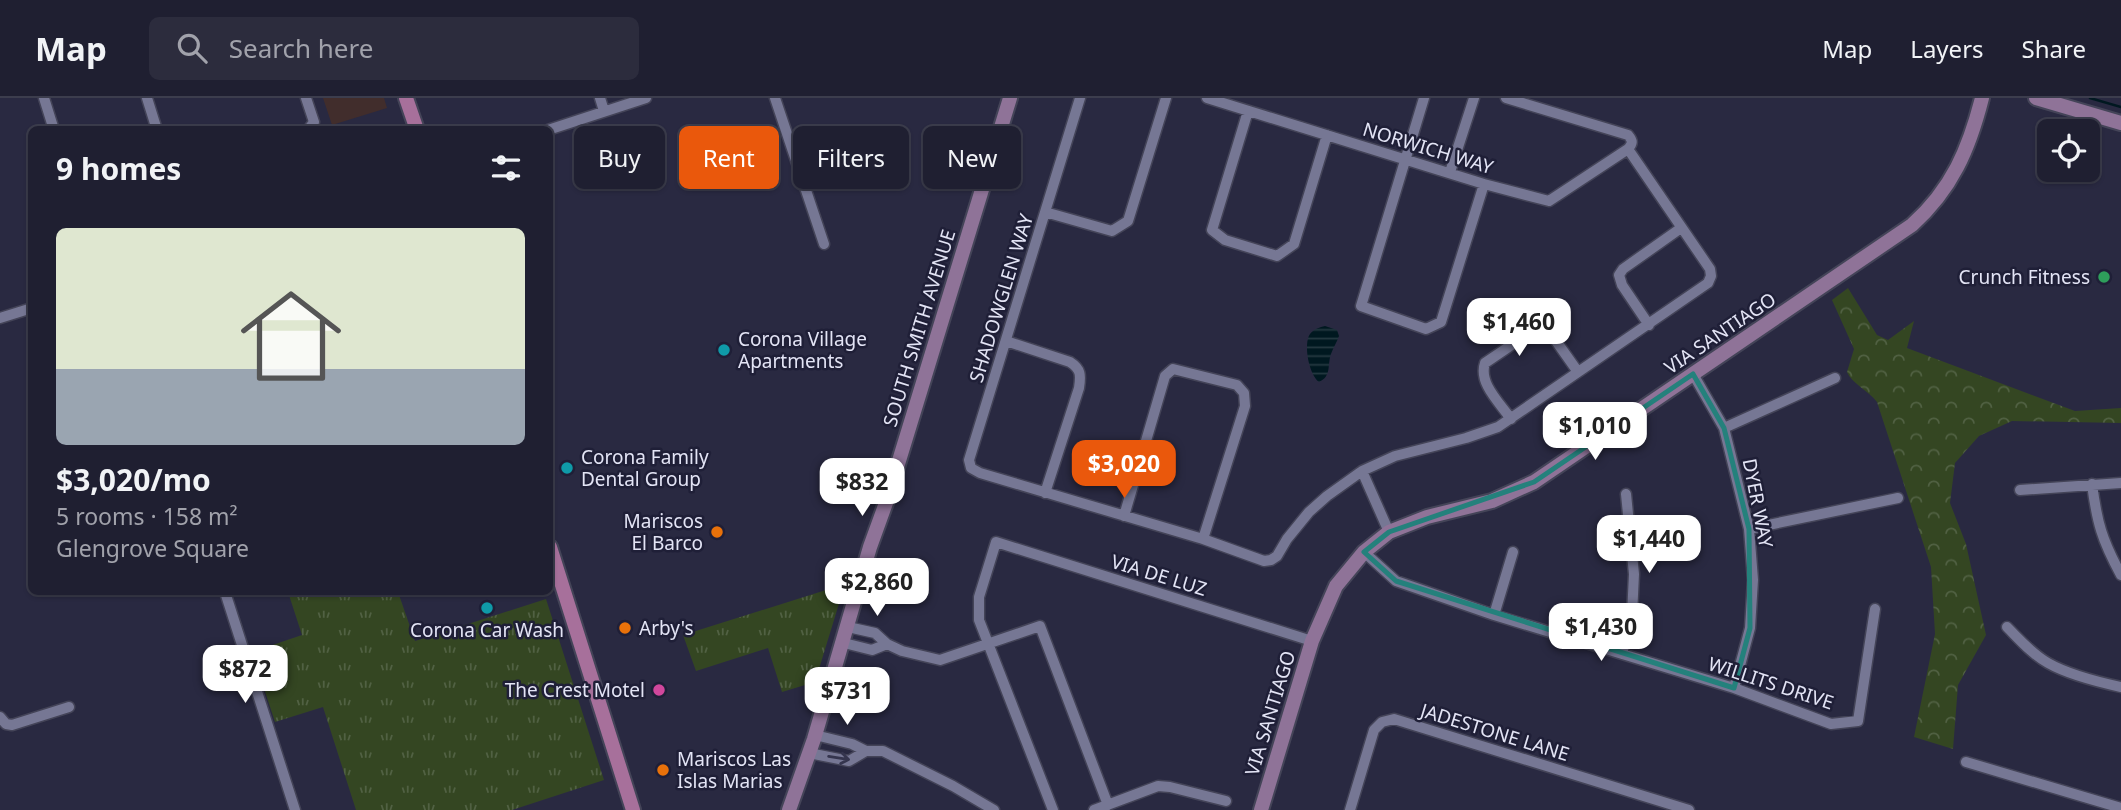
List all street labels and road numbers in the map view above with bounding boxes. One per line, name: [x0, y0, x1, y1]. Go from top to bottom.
street label: NORWICH WAY: [1360, 116, 1497, 180]
street label: SHADOWGLEN WAY: [963, 210, 1039, 386]
street label: SOUTH SMITH AVENUE: [877, 226, 961, 430]
street label: VIA SANTIAGO: [1659, 286, 1781, 380]
street label: DYER WAY: [1737, 456, 1779, 550]
street label: VIA DE LUZ: [1108, 548, 1210, 602]
street label: VIA SANTIAGO: [1239, 647, 1301, 779]
street label: WILLITS DRIVE: [1705, 650, 1837, 716]
street label: JADESTONE LANE: [1416, 696, 1573, 767]

